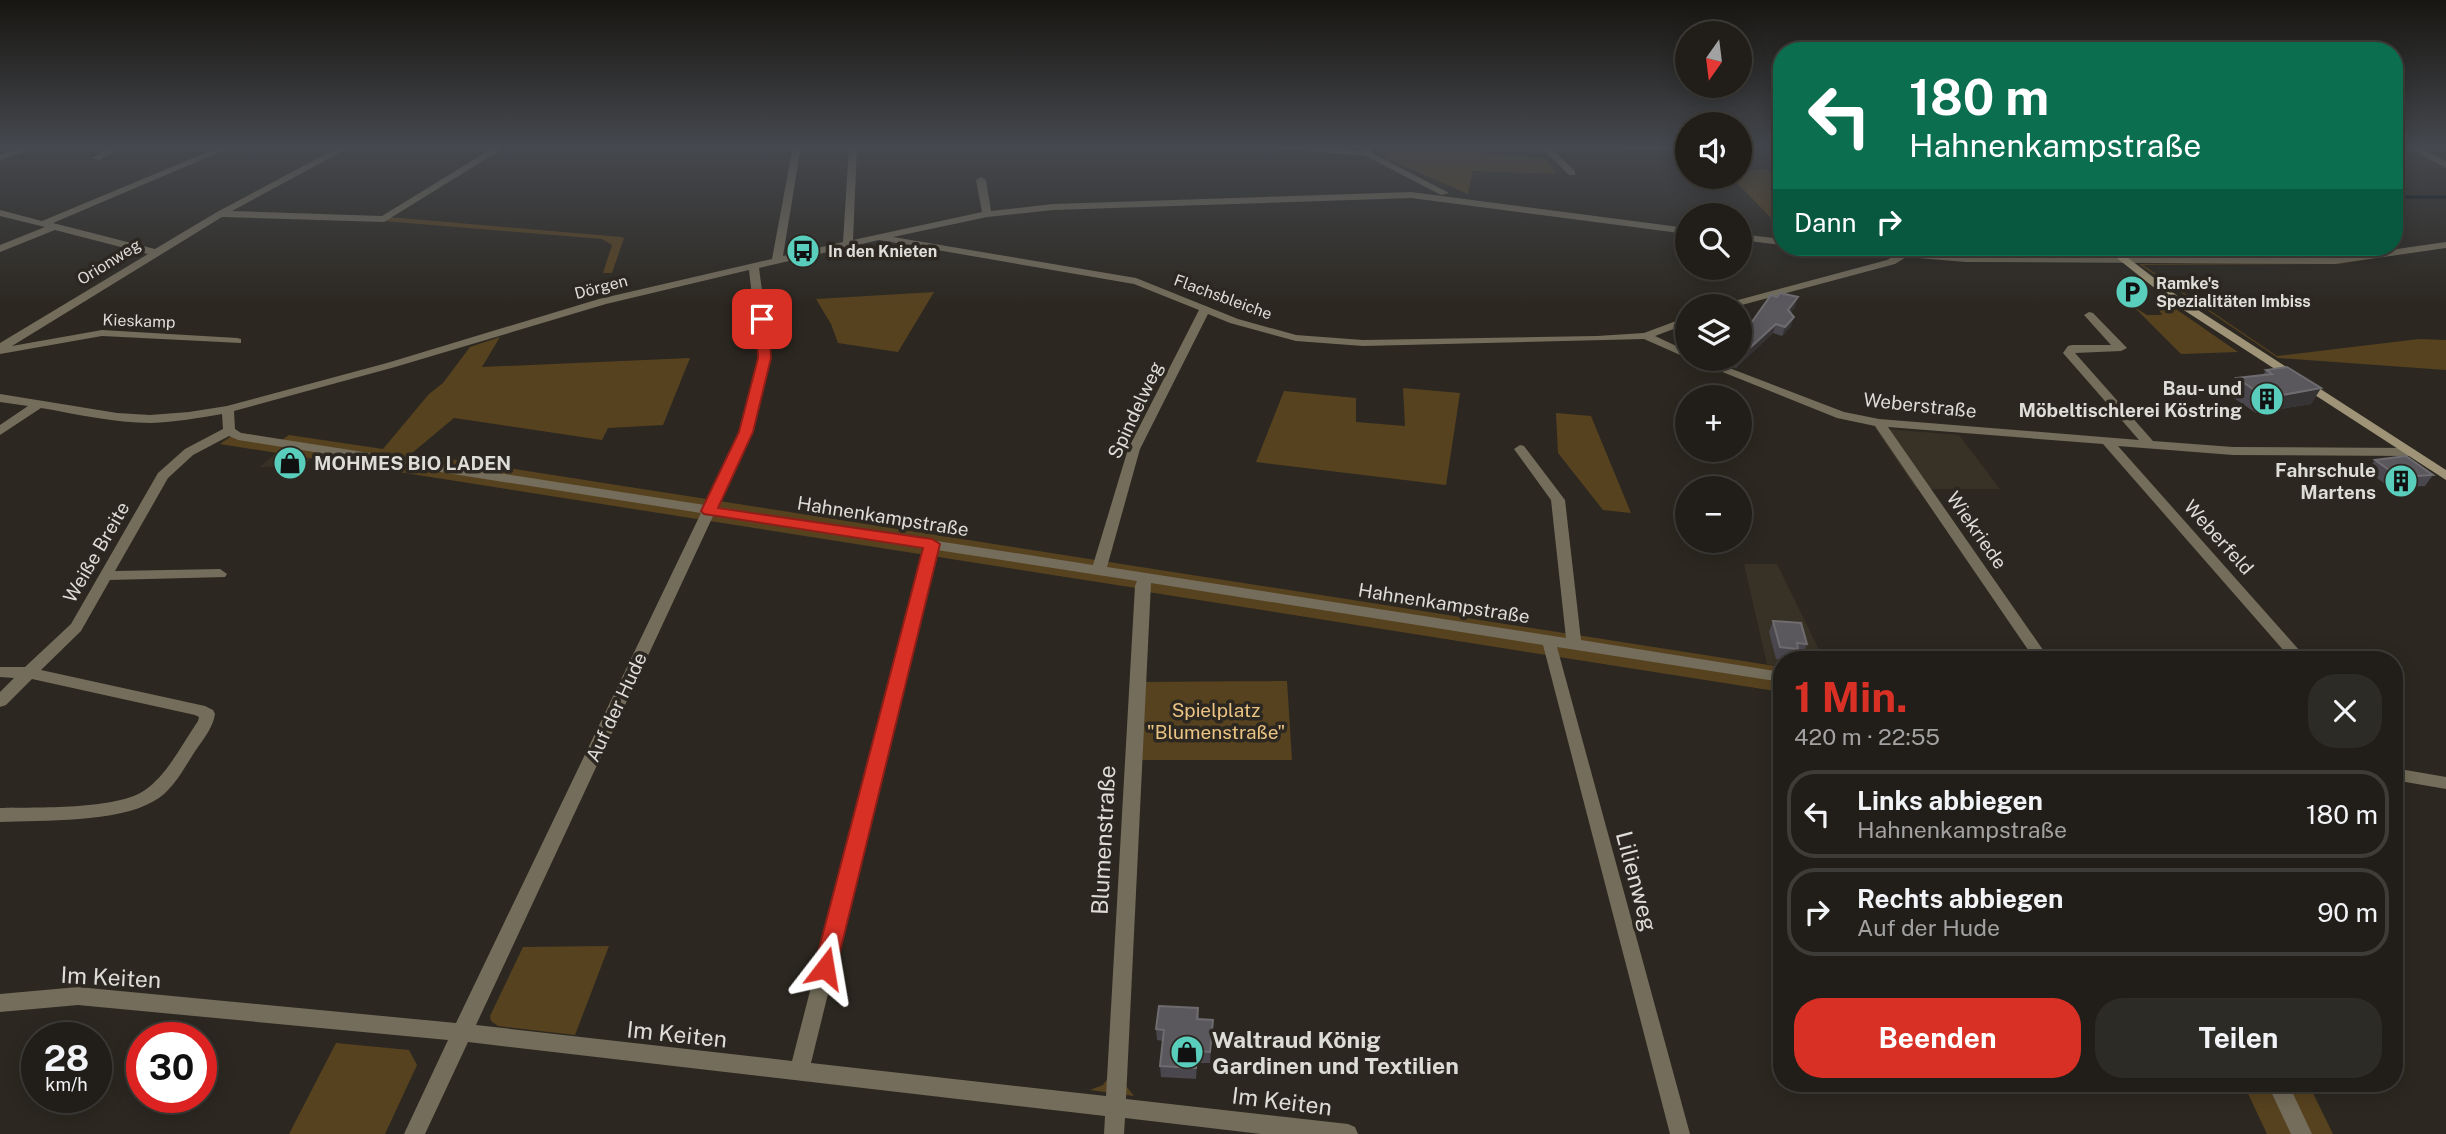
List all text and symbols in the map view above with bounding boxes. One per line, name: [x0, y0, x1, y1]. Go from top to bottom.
north arrow: [1675, 21, 1752, 98]
map controls: [1675, 21, 1752, 553]
text: 180 m: [1909, 68, 2049, 126]
icon: left: [1794, 70, 1885, 161]
button: sound: [1675, 112, 1752, 189]
text: Hahnenkampstraße: [1909, 127, 2201, 164]
button: search: [1675, 203, 1752, 280]
icon: right: [1870, 203, 1908, 241]
text: Dann: [1794, 207, 1856, 238]
bus stop icon: In den Knieten: [784, 232, 822, 270]
street label: Orionweg: [74, 235, 144, 289]
place label: In den Knieten: [828, 242, 937, 261]
street label: Flachsbleiche: [1171, 270, 1275, 324]
street label: Dörgen: [572, 271, 630, 303]
parking icon: Ramke's Spezialitäten Imbiss: [2113, 273, 2151, 311]
place label: Ramke's Spezialitäten Imbiss: [2156, 274, 2311, 311]
pin: [732, 289, 792, 349]
button: layers: [1675, 294, 1752, 371]
icon: arrive: [743, 300, 781, 338]
street label: Kieskamp: [102, 310, 176, 332]
street label: Spindelweg: [1103, 358, 1167, 462]
place label: Bau- und Möbeltischlerei Köstring: [2019, 377, 2242, 421]
building icon: Bau- und Möbeltischlerei Köstring: [2248, 380, 2286, 418]
button: +: [1675, 385, 1752, 462]
street label: Weberstraße: [1862, 388, 1978, 422]
shop icon: MOHMES BIO LADEN: [271, 444, 309, 482]
place label: MOHMES BIO LADEN: [314, 452, 511, 474]
place label: Fahrschule Martens: [2275, 459, 2376, 503]
building icon: Fahrschule Martens: [2382, 462, 2420, 500]
button: −: [1675, 476, 1752, 553]
street label: Wiekriede: [1942, 487, 2012, 573]
street label: Hahnenkampstraße: [796, 492, 970, 540]
street label: Weberfeld: [2180, 495, 2258, 579]
street label: Weiße Breite: [58, 498, 134, 606]
street label: Hahnenkampstraße: [1357, 579, 1531, 627]
street label: Auf der Hude: [581, 649, 651, 765]
text: 1 Min.: [1794, 672, 1908, 721]
button: close: [2308, 674, 2382, 748]
park label: Spielplatz "Blumenstraße": [1147, 699, 1285, 743]
text: 420 m · 22:55: [1794, 723, 1940, 750]
street label: Blumenstraße: [1086, 764, 1120, 916]
text: Links abbiegen: [1857, 785, 2043, 816]
icon: left: [1798, 795, 1836, 833]
text: 180 m: [2306, 799, 2378, 830]
text: Hahnenkampstraße: [1857, 816, 2067, 843]
street label: Lilienweg: [1611, 828, 1663, 934]
text: Rechts abbiegen: [1857, 883, 2063, 914]
icon: right: [1798, 893, 1836, 931]
text: 90 m: [2317, 897, 2378, 928]
text: Auf der Hude: [1857, 914, 2000, 941]
position arrow: [788, 931, 862, 1005]
street label: Im Keiten: [60, 961, 162, 993]
button: Beenden: [1794, 998, 2081, 1078]
button: Teilen: [2095, 998, 2382, 1078]
street label: Im Keiten: [626, 1015, 728, 1053]
speed limit sign: 30: [126, 1022, 217, 1113]
place label: Waltraud König Gardinen und Textilien: [1212, 1026, 1459, 1079]
shop icon: Waltraud König Gardinen und Textilien: [1168, 1033, 1206, 1071]
text: 28: [44, 1038, 89, 1079]
text: km/h: [45, 1074, 88, 1095]
street label: Im Keiten: [1230, 1081, 1334, 1121]

